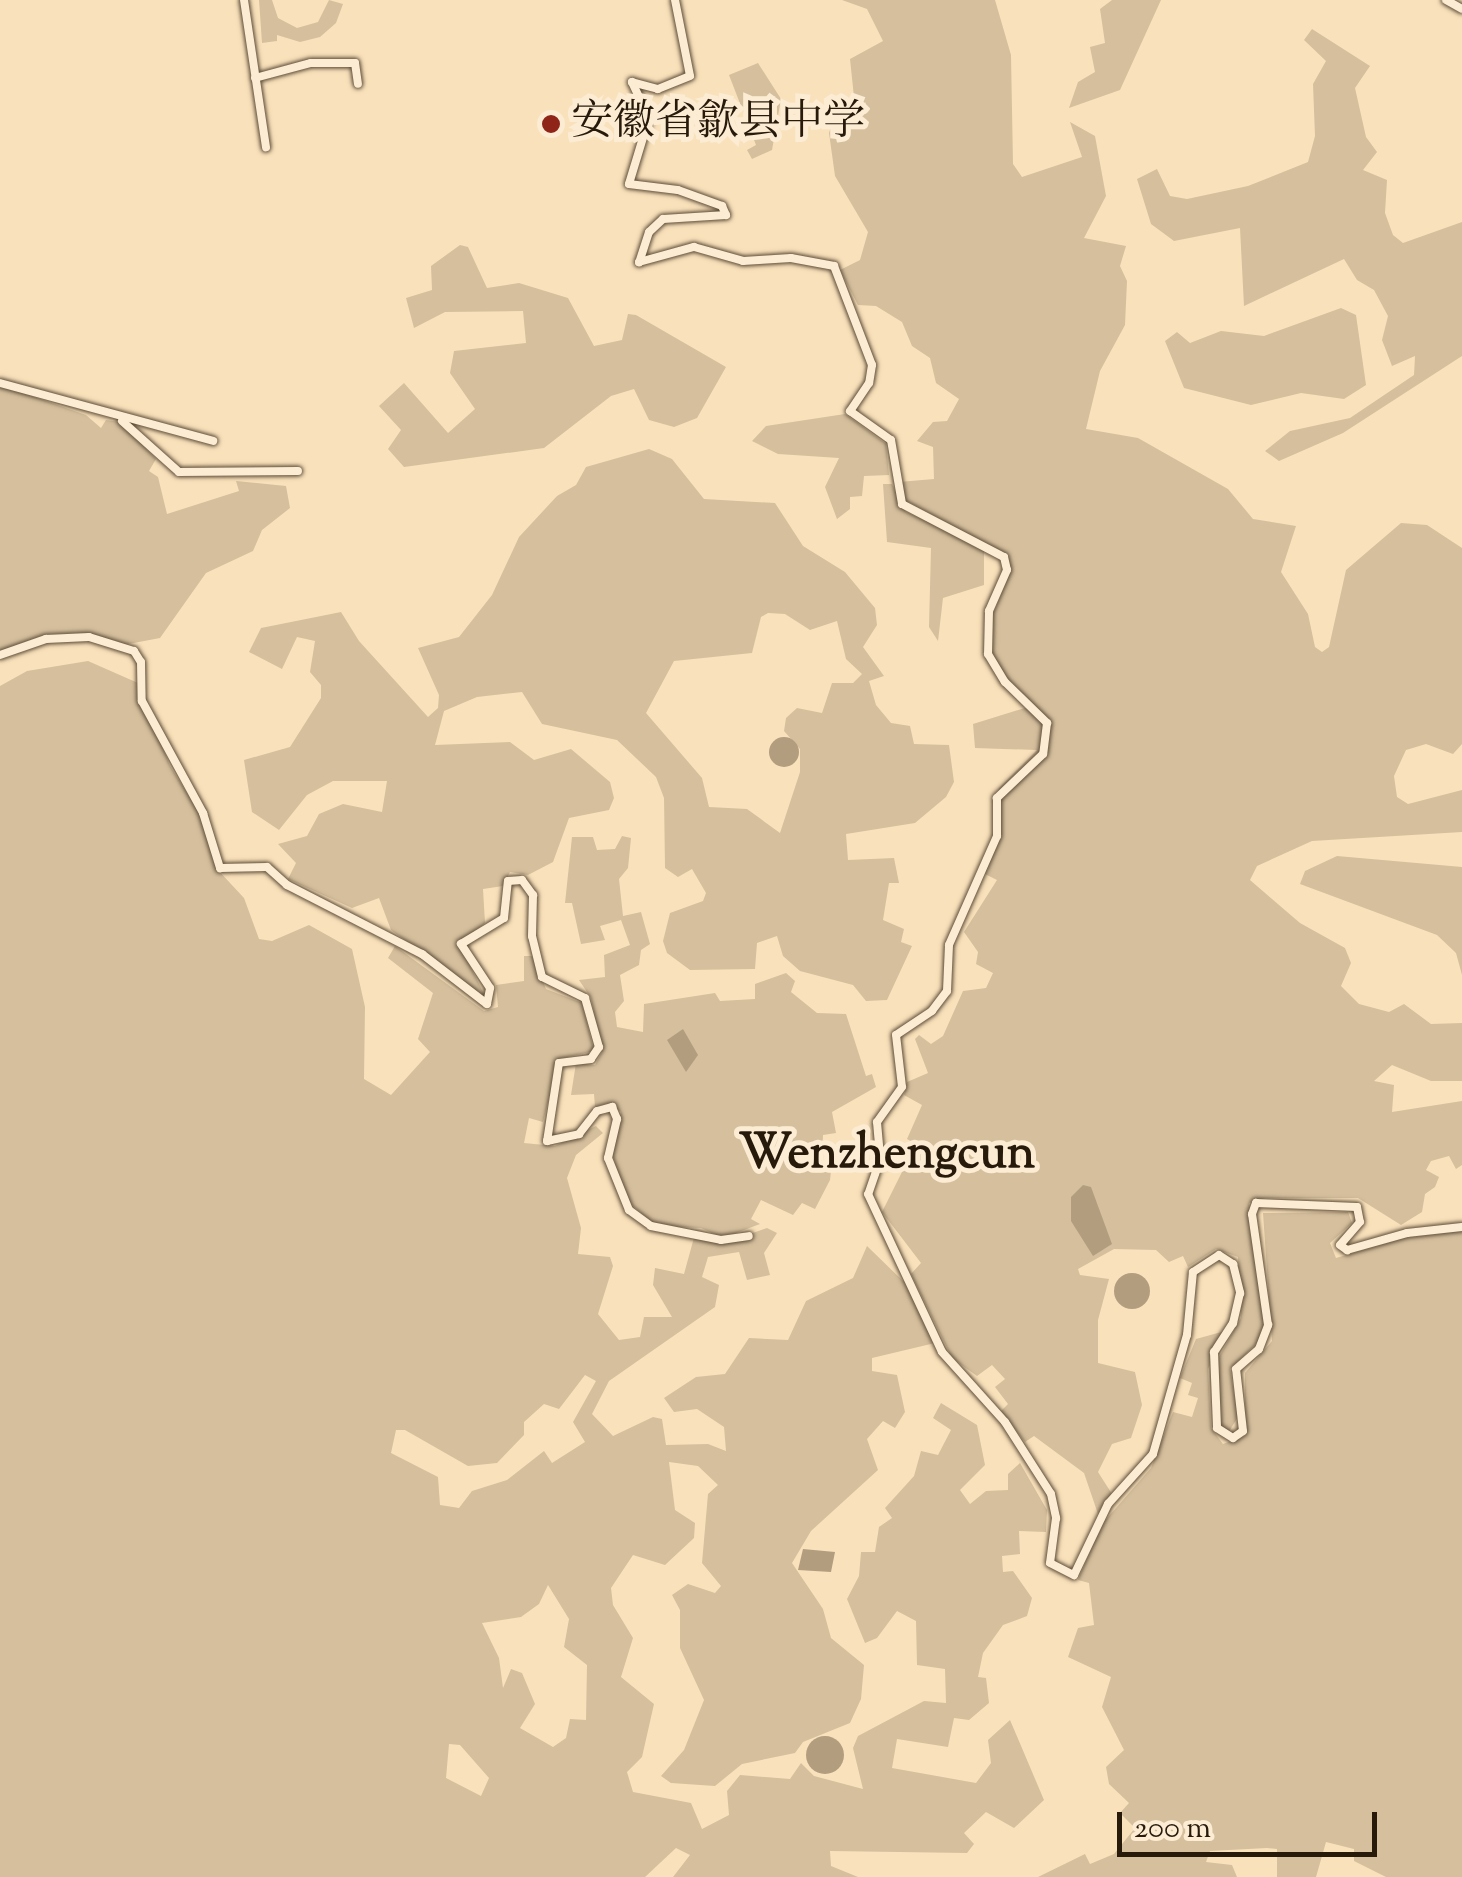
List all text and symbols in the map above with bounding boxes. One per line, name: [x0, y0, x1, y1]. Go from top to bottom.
place label: 安徽省歙县中学: [571, 99, 865, 149]
marker: 安徽省歙县中学: [540, 113, 562, 135]
district label: Wenzhengcun: [739, 1127, 1035, 1185]
scale bar: [1122, 1792, 1382, 1854]
text: 200 m: [1134, 1808, 1211, 1851]

